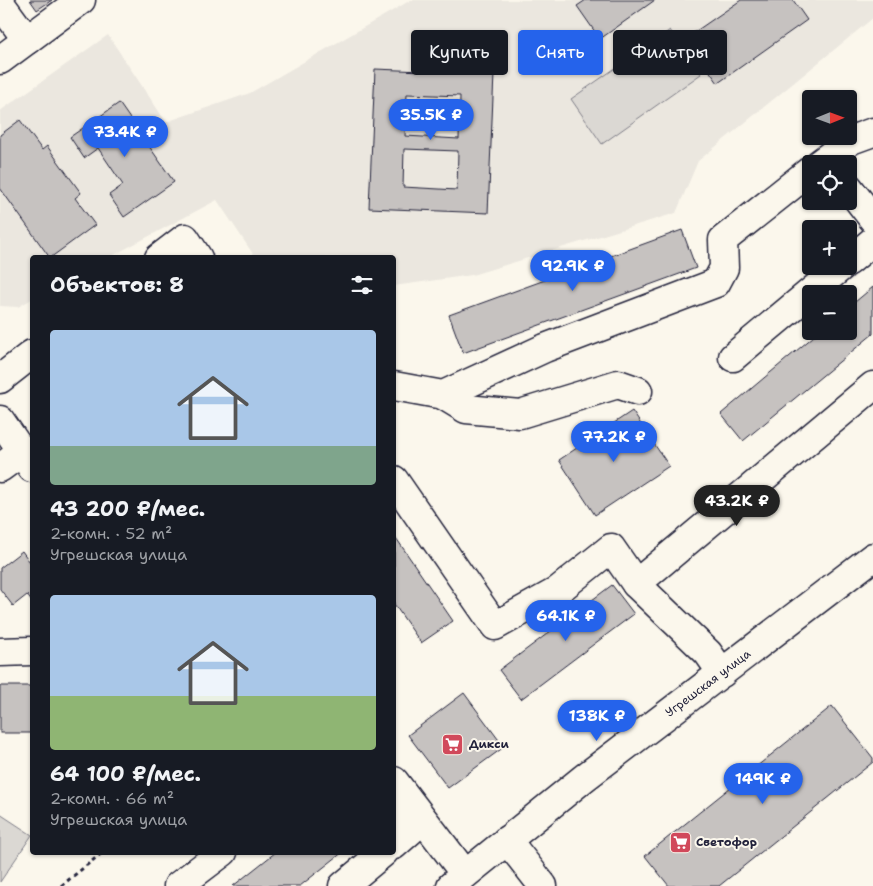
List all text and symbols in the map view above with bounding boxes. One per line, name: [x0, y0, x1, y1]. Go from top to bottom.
chip: Купить: [411, 30, 508, 75]
chip: Снять: [518, 30, 603, 75]
chip: Фильтры: [613, 30, 727, 75]
north arrow: [802, 90, 858, 145]
map controls: [802, 90, 857, 340]
pin: 35.5K ₽: [385, 98, 477, 141]
text: 35.5K ₽: [400, 104, 462, 125]
pin: 73.4K ₽: [79, 116, 171, 158]
text: 73.4K ₽: [93, 121, 157, 142]
button: locate: [802, 155, 857, 210]
button: +: [802, 220, 857, 275]
pin: 92.9K ₽: [527, 250, 619, 292]
text: 92.9K ₽: [541, 255, 605, 276]
text: Объектов: 8: [50, 271, 184, 299]
icon: filters: [348, 271, 376, 299]
button: −: [802, 285, 857, 340]
icon: home: [168, 363, 258, 453]
pin: 77.2K ₽: [568, 420, 660, 463]
text: 77.2K ₽: [582, 426, 646, 447]
pin: 43.2K ₽: [691, 484, 783, 527]
text: 43.2K ₽: [705, 490, 769, 511]
text: 43 200 ₽/мес.: [50, 495, 205, 523]
text: 2-комн. · 52 m²: [50, 523, 172, 544]
text: Угрешская улица: [50, 544, 187, 565]
pin: 64.1K ₽: [520, 600, 612, 642]
text: 64.1K ₽: [536, 605, 596, 626]
icon: home: [168, 628, 258, 718]
street label: Угрешская улица: [662, 645, 754, 720]
pin: 138K ₽: [556, 700, 638, 742]
text: 138K ₽: [569, 705, 625, 726]
supermarket icon: Дикси: [441, 732, 465, 756]
place label: Дикси: [469, 736, 510, 752]
text: 64 100 ₽/мес.: [50, 760, 201, 788]
pin: 149K ₽: [722, 762, 804, 805]
text: 149K ₽: [735, 768, 791, 789]
text: 2-комн. · 66 m²: [50, 788, 174, 809]
text: Угрешская улица: [50, 809, 187, 830]
supermarket icon: Светофор: [668, 830, 692, 854]
place label: Светофор: [696, 834, 757, 850]

